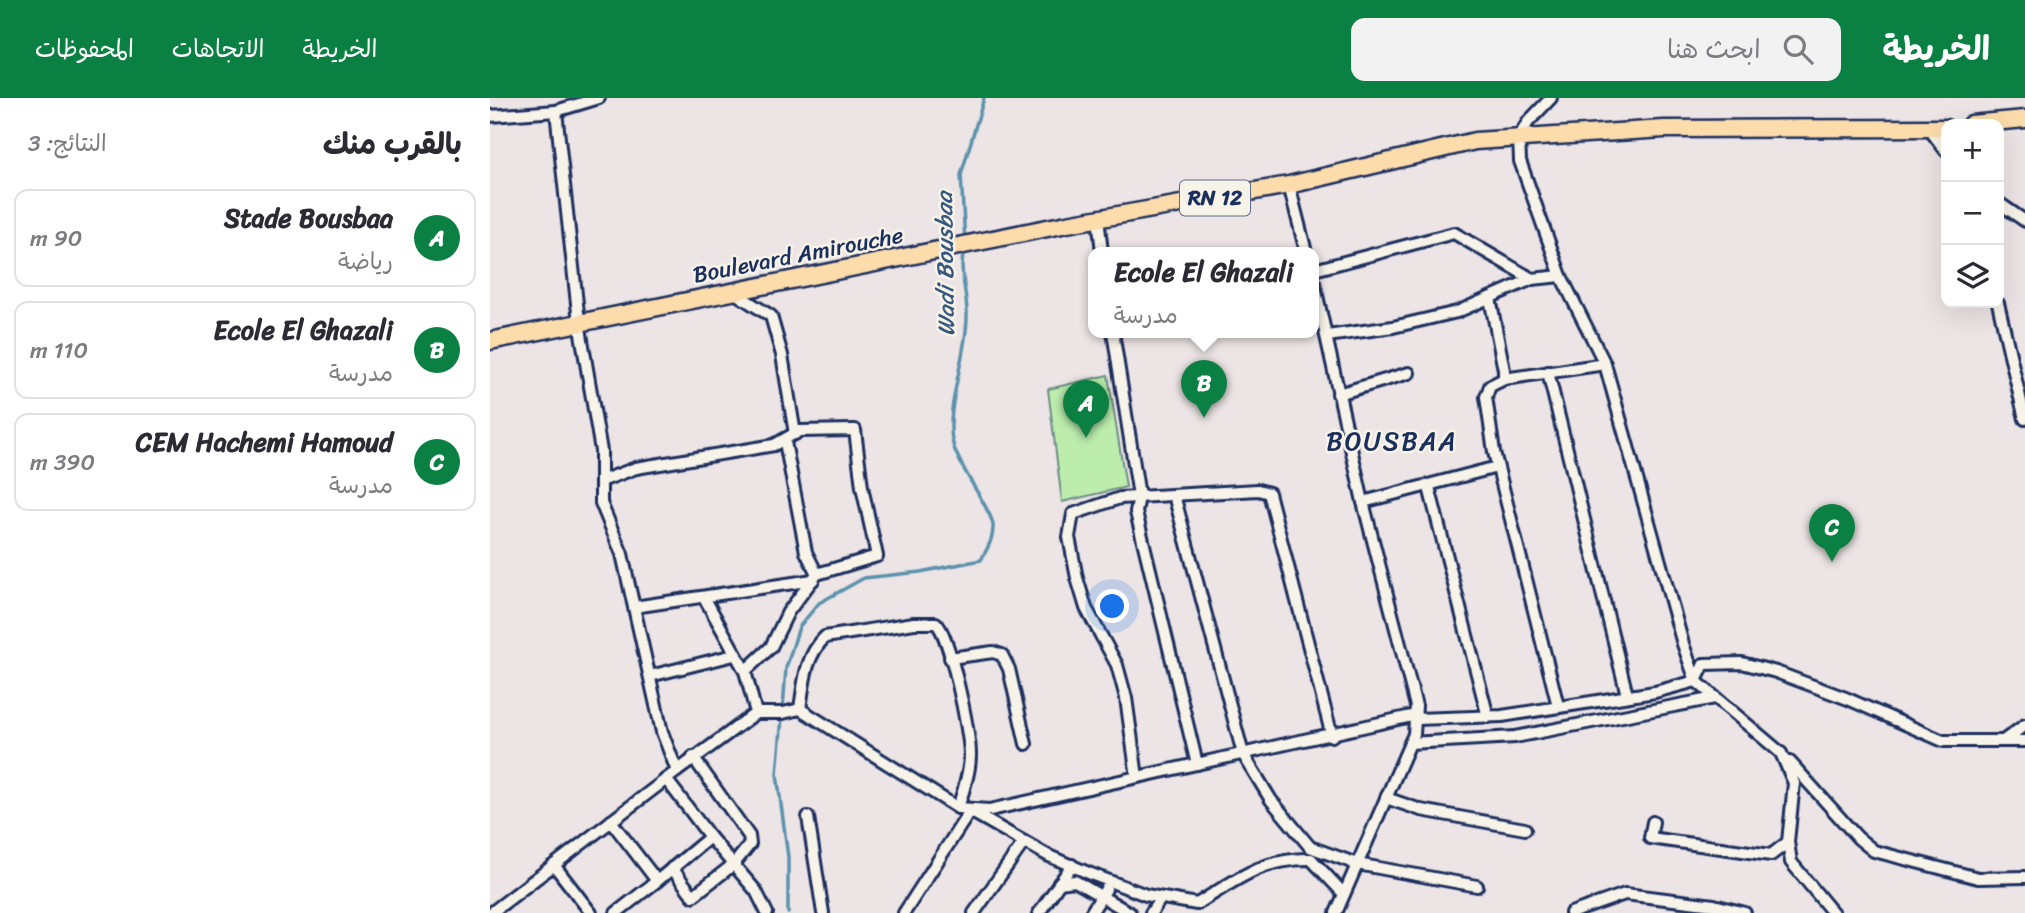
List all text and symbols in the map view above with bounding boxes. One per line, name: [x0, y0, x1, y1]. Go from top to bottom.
search box: [1351, 18, 1841, 81]
text: الخريطة: [1883, 20, 1990, 78]
text: ابحث هنا: [1667, 26, 1761, 72]
text: المحفوظات: [35, 28, 134, 70]
text: الاتجاهات: [172, 28, 265, 70]
text: الخريطة: [303, 28, 377, 70]
icon: search: [1779, 30, 1817, 68]
text: بالقرب منك: [323, 117, 462, 171]
map controls: [1941, 119, 2004, 308]
button: +: [1941, 119, 2004, 182]
text: النتائج: 3: [28, 123, 107, 164]
road number: RN 12: [1180, 180, 1250, 216]
button: −: [1941, 182, 2004, 245]
water label: Wadi Bousbaa: [923, 190, 967, 336]
text: Stade Bousbaa: [224, 195, 393, 241]
street label: Boulevard Amirouche: [689, 214, 907, 295]
text: 90 m: [30, 218, 82, 259]
text: A: [429, 218, 445, 259]
text: رياضة: [338, 241, 393, 282]
button: layers: [1941, 245, 2004, 308]
popup: [1088, 247, 1319, 338]
text: Ecole El Ghazali: [1114, 249, 1293, 295]
text: مدرسة: [1114, 295, 1178, 336]
text: Ecole El Ghazali: [213, 307, 393, 353]
text: 110 m: [30, 330, 88, 371]
text: B: [430, 330, 444, 371]
text: مدرسة: [329, 353, 393, 394]
pin: B: [1181, 360, 1227, 418]
pin: A: [1063, 380, 1109, 438]
district label: BOUSBAA: [1326, 418, 1458, 464]
text: CEM Hachemi Hamoud: [136, 419, 393, 465]
text: 390 m: [30, 442, 95, 483]
text: C: [430, 442, 444, 483]
text: مدرسة: [329, 465, 393, 506]
pin: C: [1809, 504, 1855, 562]
your location: [1095, 589, 1129, 623]

